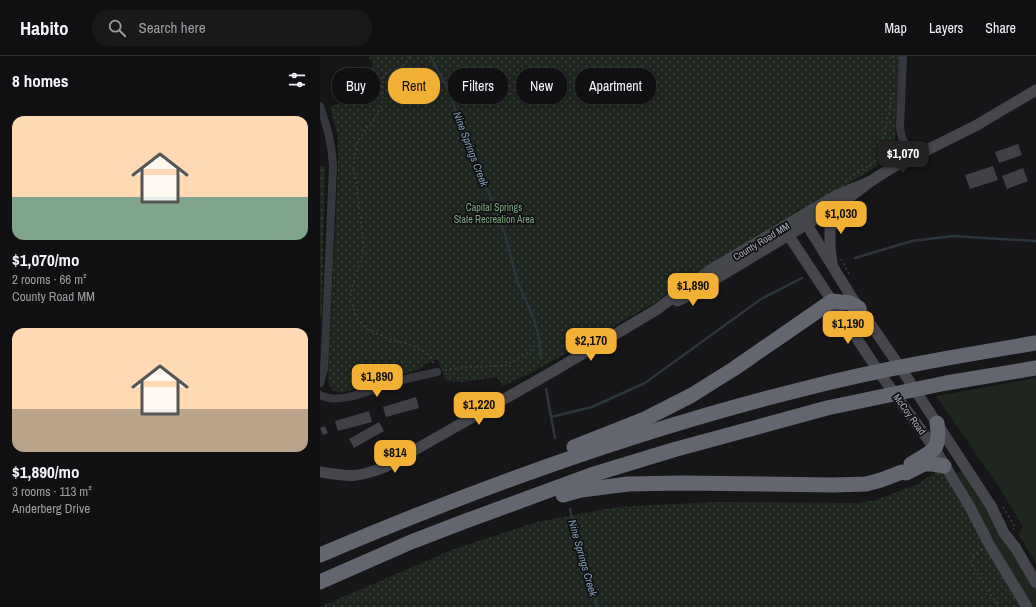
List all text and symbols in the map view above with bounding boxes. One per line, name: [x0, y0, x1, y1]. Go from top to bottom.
search box: [92, 10, 372, 46]
text: Habito: [20, 15, 68, 41]
icon: search: [106, 17, 128, 39]
text: Search here: [138, 17, 206, 38]
text: Map: [885, 19, 907, 37]
text: Layers: [929, 19, 963, 37]
text: Share: [985, 19, 1016, 37]
chip: Buy: [332, 68, 380, 104]
chip: Rent: [388, 68, 440, 104]
chip: Filters: [448, 68, 508, 104]
chip: New: [516, 68, 567, 104]
chip: Apartment: [575, 68, 656, 104]
text: 8 homes: [12, 69, 69, 92]
icon: filters: [286, 69, 308, 91]
water label: Nine Springs Creek: [450, 110, 492, 189]
pin: $1,070: [870, 141, 936, 175]
icon: home: [124, 142, 196, 214]
text: $1,070: [887, 145, 919, 162]
park label: Capital Springs State Recreation Area: [454, 201, 535, 226]
pin: $1,030: [808, 201, 874, 235]
text: $1,030: [825, 205, 857, 222]
street label: County Road MM: [731, 219, 792, 263]
text: $1,070/mo: [12, 248, 79, 271]
text: 2 rooms · 66 m²: [12, 271, 87, 288]
pin: $1,890: [660, 273, 726, 307]
text: $1,890: [677, 277, 709, 294]
text: County Road MM: [12, 288, 95, 305]
pin: $1,190: [815, 311, 881, 345]
text: $1,190: [832, 315, 864, 332]
pin: $2,170: [558, 328, 624, 362]
text: $2,170: [575, 332, 607, 349]
icon: home: [124, 354, 196, 426]
pin: $1,890: [344, 364, 410, 398]
text: $1,890: [361, 368, 393, 385]
street label: McCoy Road: [890, 391, 929, 437]
pin: $1,220: [446, 392, 512, 426]
text: $1,220: [463, 396, 495, 413]
pin: $814: [371, 440, 419, 474]
text: $814: [383, 444, 407, 461]
text: $1,890/mo: [12, 460, 79, 483]
text: 3 rooms · 113 m²: [12, 483, 92, 500]
text: Anderberg Drive: [12, 500, 90, 517]
water label: Nine Springs Creek: [565, 518, 601, 598]

